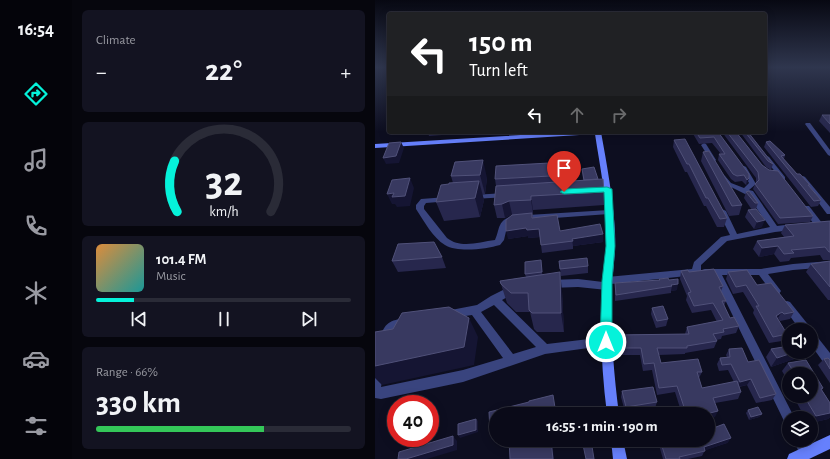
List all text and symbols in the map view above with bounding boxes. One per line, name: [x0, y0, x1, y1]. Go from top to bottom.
text: 16:54: [18, 21, 54, 39]
icon: left: [403, 28, 455, 80]
text: 150 m: [469, 29, 533, 57]
text: Climate: [96, 34, 135, 47]
text: 22°: [205, 56, 242, 86]
text: −: [96, 61, 107, 83]
text: +: [340, 61, 351, 83]
text: Turn left: [469, 62, 528, 80]
icon: directions: [22, 80, 50, 108]
icon: left: [524, 104, 546, 126]
icon: ahead: [566, 104, 588, 126]
icon: right: [608, 104, 630, 126]
icon: music: [22, 146, 50, 174]
pin: [547, 151, 581, 192]
icon: arrive: [553, 157, 575, 179]
text: 32: [205, 161, 242, 202]
text: km/h: [209, 204, 238, 218]
icon: phone: [22, 212, 50, 240]
text: 101.4 FM: [156, 252, 207, 267]
text: Music: [156, 270, 186, 283]
icon: climate: [22, 279, 50, 307]
icon: previous: [128, 308, 150, 330]
icon: pause: [213, 308, 235, 330]
icon: next: [298, 308, 320, 330]
position arrow: [585, 321, 627, 363]
map controls: [782, 323, 818, 447]
button: sound: [782, 323, 818, 359]
icon: car: [22, 345, 50, 373]
text: Range · 66%: [96, 366, 158, 379]
button: search: [782, 367, 818, 403]
text: 330 km: [96, 388, 181, 418]
speed limit sign: 40: [387, 395, 439, 447]
button: layers: [782, 411, 818, 447]
icon: filters: [22, 412, 50, 440]
text: 16:55 · 1 min · 190 m: [546, 419, 658, 434]

